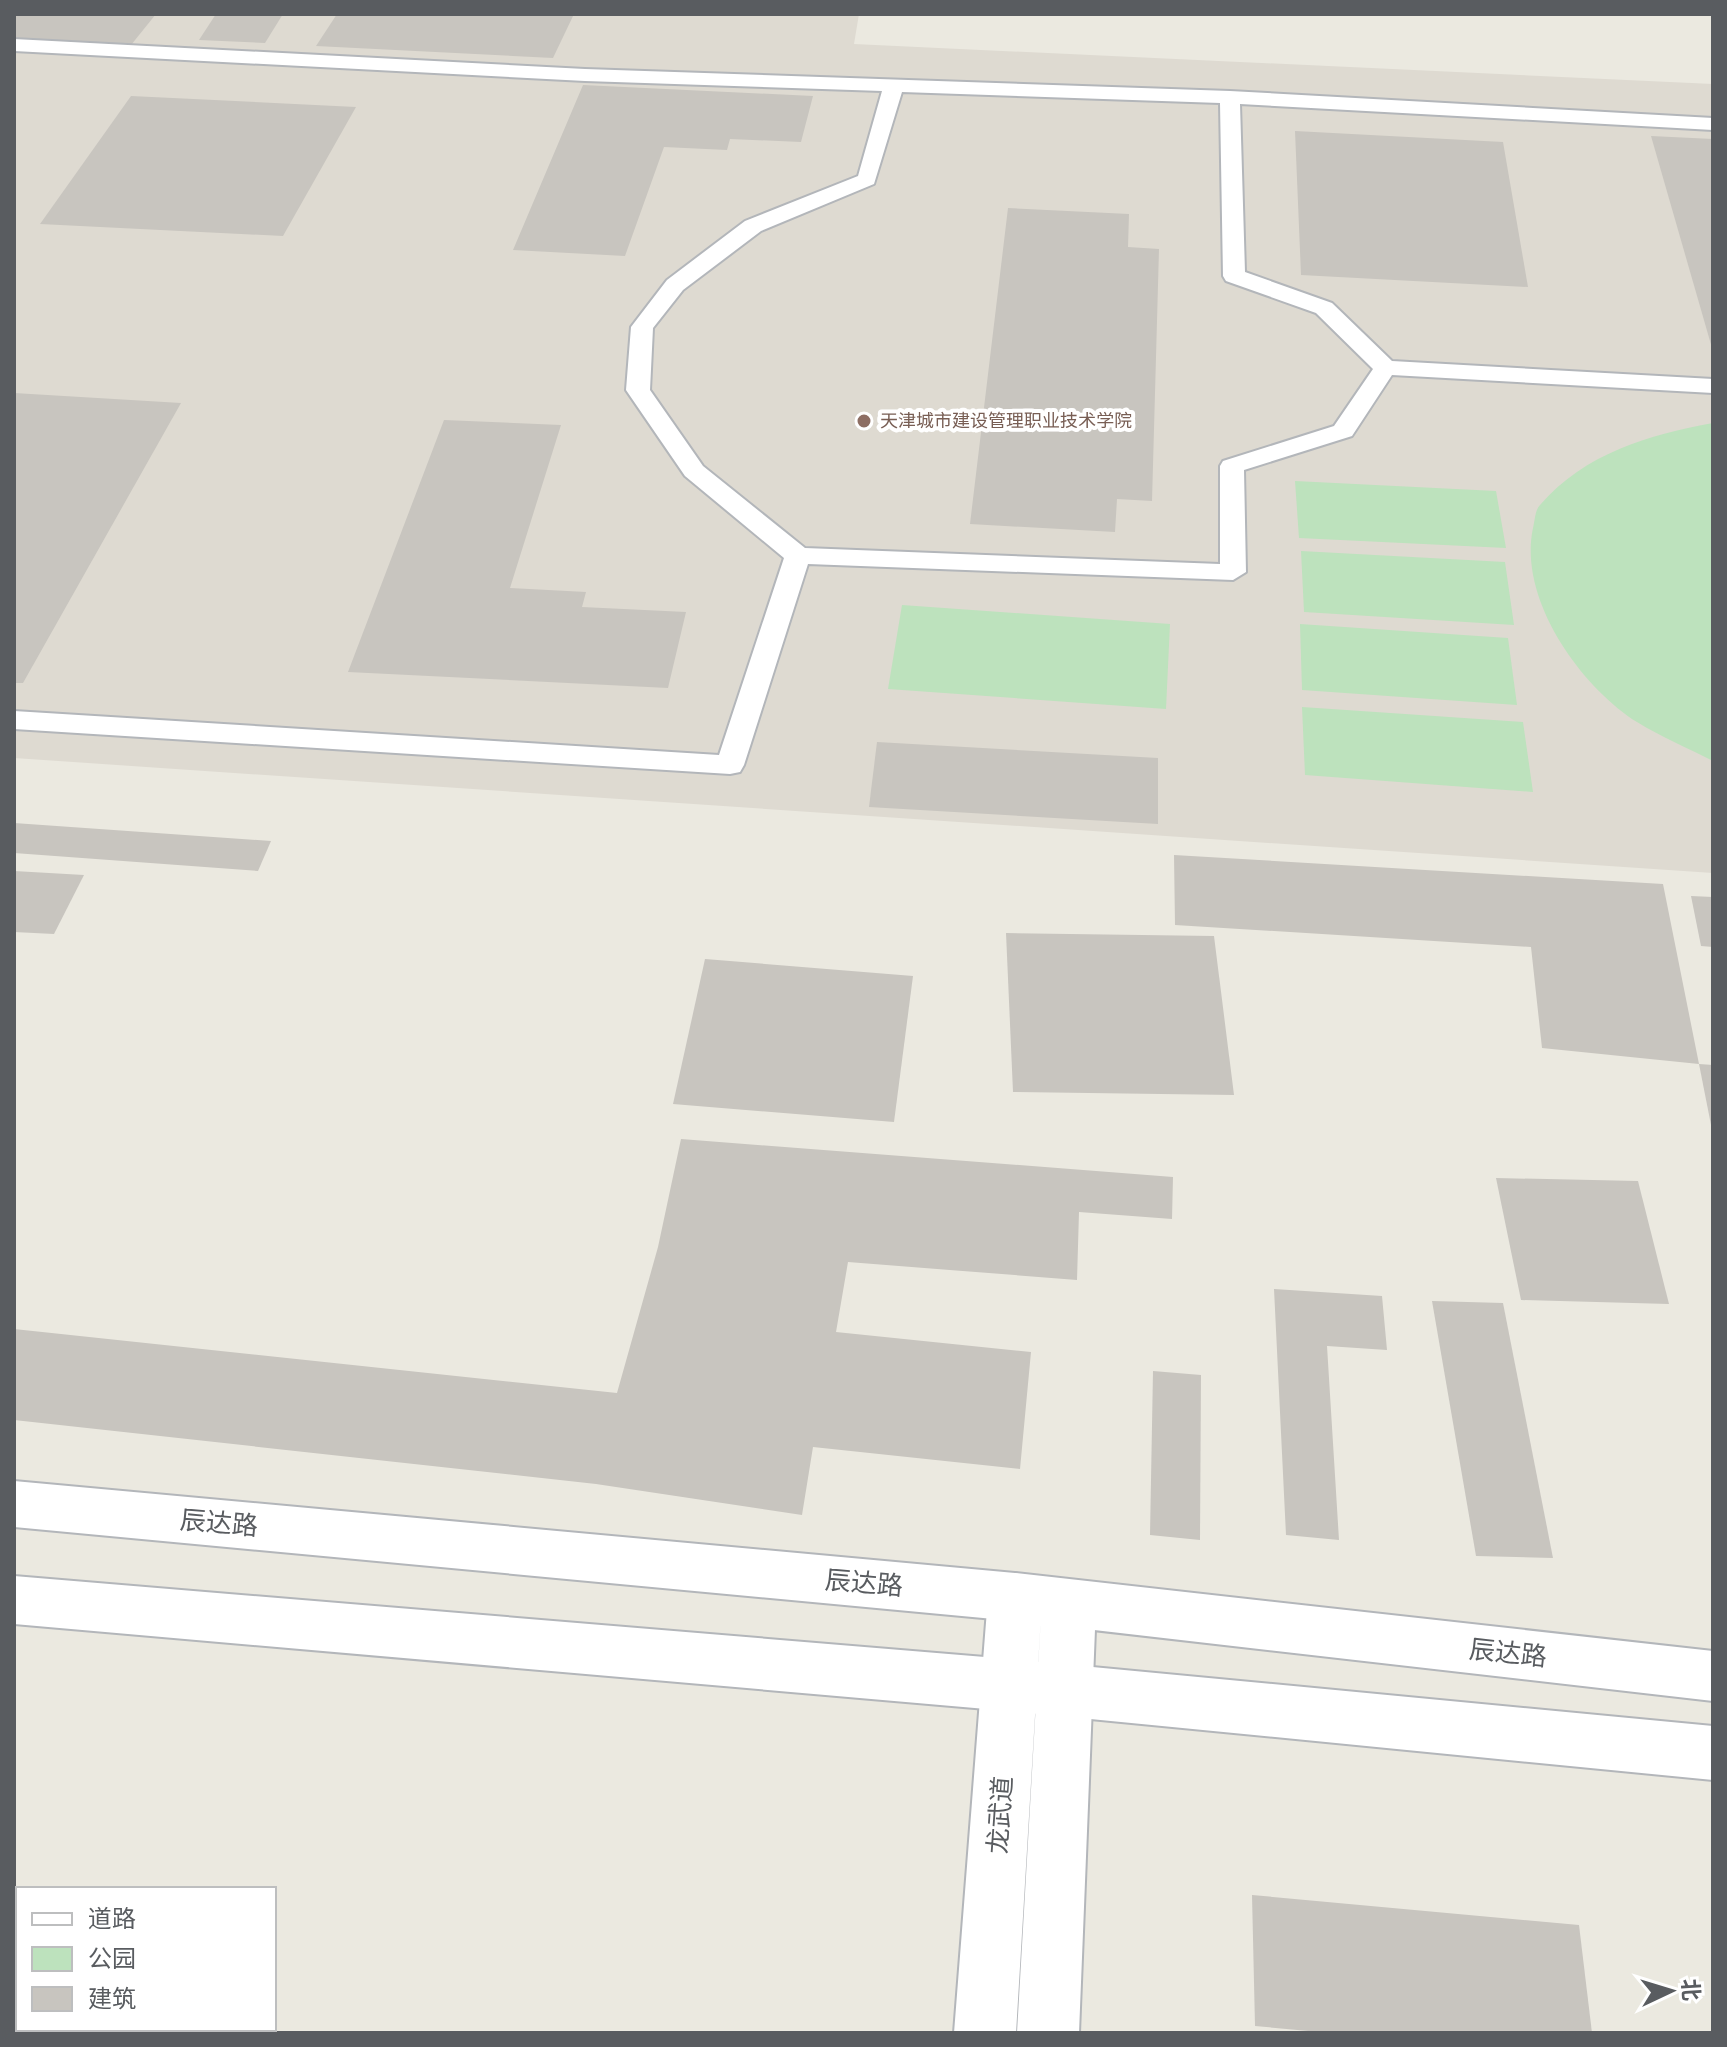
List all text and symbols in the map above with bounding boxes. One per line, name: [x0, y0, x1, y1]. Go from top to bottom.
place label: 天津城市建设管理职业技术学院: [880, 410, 1132, 432]
marker: 天津城市建设管理职业技术学院: [855, 412, 873, 430]
street label: 辰达路: [179, 1505, 259, 1542]
street label: 辰达路: [824, 1565, 904, 1602]
street label: 辰达路: [1468, 1634, 1548, 1673]
street label: 龙武道: [982, 1775, 1019, 1855]
legend: [16, 1887, 276, 2031]
text: 道路: [88, 1905, 136, 1933]
text: 公园: [88, 1945, 136, 1973]
north arrow: [1631, 1951, 1711, 2031]
text: 北: [1676, 1978, 1705, 2002]
text: 建筑: [88, 1985, 136, 2013]

